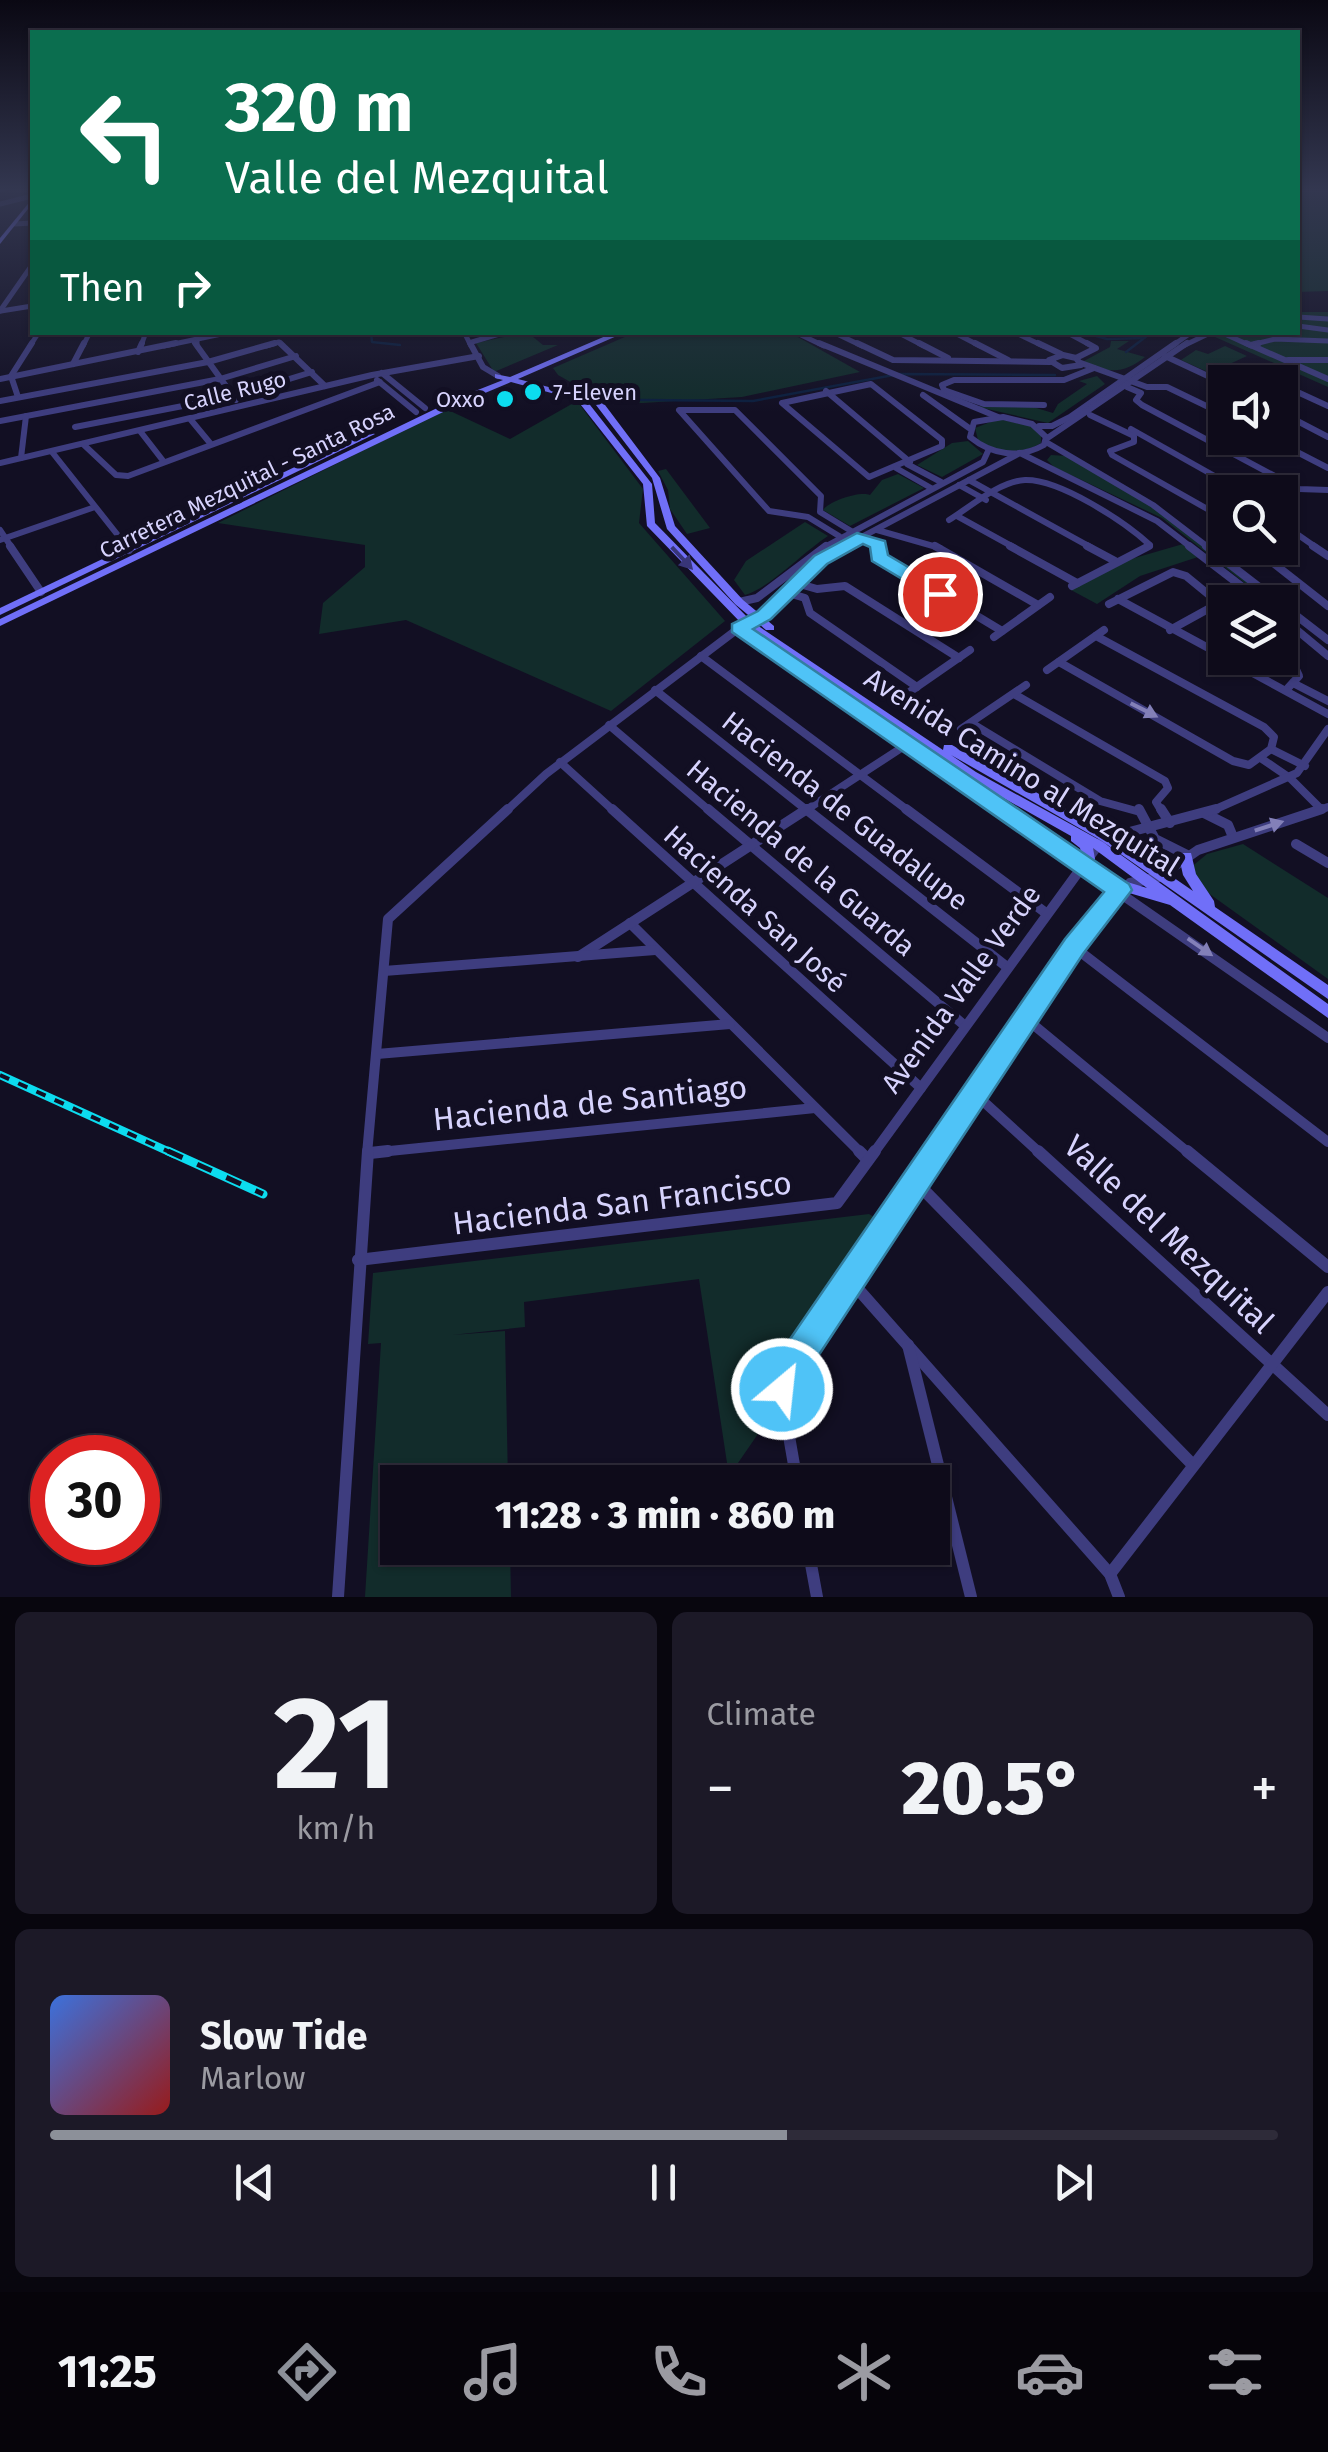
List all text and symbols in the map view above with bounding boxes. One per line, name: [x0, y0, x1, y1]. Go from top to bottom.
text: 320 m: [225, 66, 414, 150]
icon: left: [60, 70, 190, 200]
text: Valle del Mezquital: [225, 151, 609, 205]
icon: right: [165, 260, 220, 315]
text: Then: [60, 265, 145, 311]
street label: Calle Rugo: [181, 365, 289, 417]
map controls: [1208, 365, 1298, 675]
button: sound: [1208, 365, 1298, 455]
place label: 7-Eleven: [553, 379, 637, 406]
marker: 7-Eleven: [522, 381, 544, 403]
place label: Oxxo: [436, 386, 485, 413]
marker: Oxxo: [494, 388, 516, 410]
street label: Carretera Mezquital - Santa Rosa: [95, 398, 399, 564]
button: search: [1208, 475, 1298, 565]
one-way arrow: [670, 545, 692, 570]
pin: [898, 552, 983, 637]
icon: arrive: [913, 567, 968, 622]
button: layers: [1208, 585, 1298, 675]
street label: Avenida Camino al Mezquital: [859, 661, 1185, 883]
one-way arrow: [1129, 701, 1158, 718]
street label: Hacienda de Guadalupe: [715, 705, 975, 917]
street label: Hacienda de la Guarda: [680, 753, 922, 963]
one-way arrow: [1254, 817, 1284, 832]
street label: Hacienda San José: [657, 818, 853, 1000]
street label: Avenida Valle Verde: [874, 879, 1048, 1099]
one-way arrow: [1186, 937, 1213, 956]
street label: Hacienda de Santiago: [431, 1068, 749, 1138]
street label: Valle del Mezquital: [1056, 1127, 1282, 1341]
street label: Hacienda San Francisco: [450, 1163, 794, 1243]
position arrow: [730, 1337, 834, 1441]
speed limit sign: 30: [30, 1435, 160, 1565]
text: 11:28 · 3 min · 860 m: [495, 1492, 835, 1538]
text: 21: [273, 1666, 398, 1822]
text: Climate: [707, 1695, 816, 1733]
text: 20.5°: [901, 1744, 1083, 1834]
text: −: [707, 1756, 734, 1822]
text: +: [1251, 1756, 1278, 1822]
text: km/h: [296, 1809, 375, 1847]
text: Slow Tide: [200, 2013, 368, 2059]
text: Marlow: [200, 2059, 306, 2097]
icon: previous: [227, 2155, 282, 2210]
icon: pause: [636, 2155, 691, 2210]
icon: next: [1046, 2155, 1101, 2210]
icon: directions: [272, 2337, 342, 2407]
icon: music: [458, 2337, 528, 2407]
icon: phone: [644, 2337, 714, 2407]
icon: climate: [829, 2337, 899, 2407]
icon: car: [1015, 2337, 1085, 2407]
icon: filters: [1200, 2337, 1270, 2407]
text: 11:25: [58, 2345, 157, 2399]

